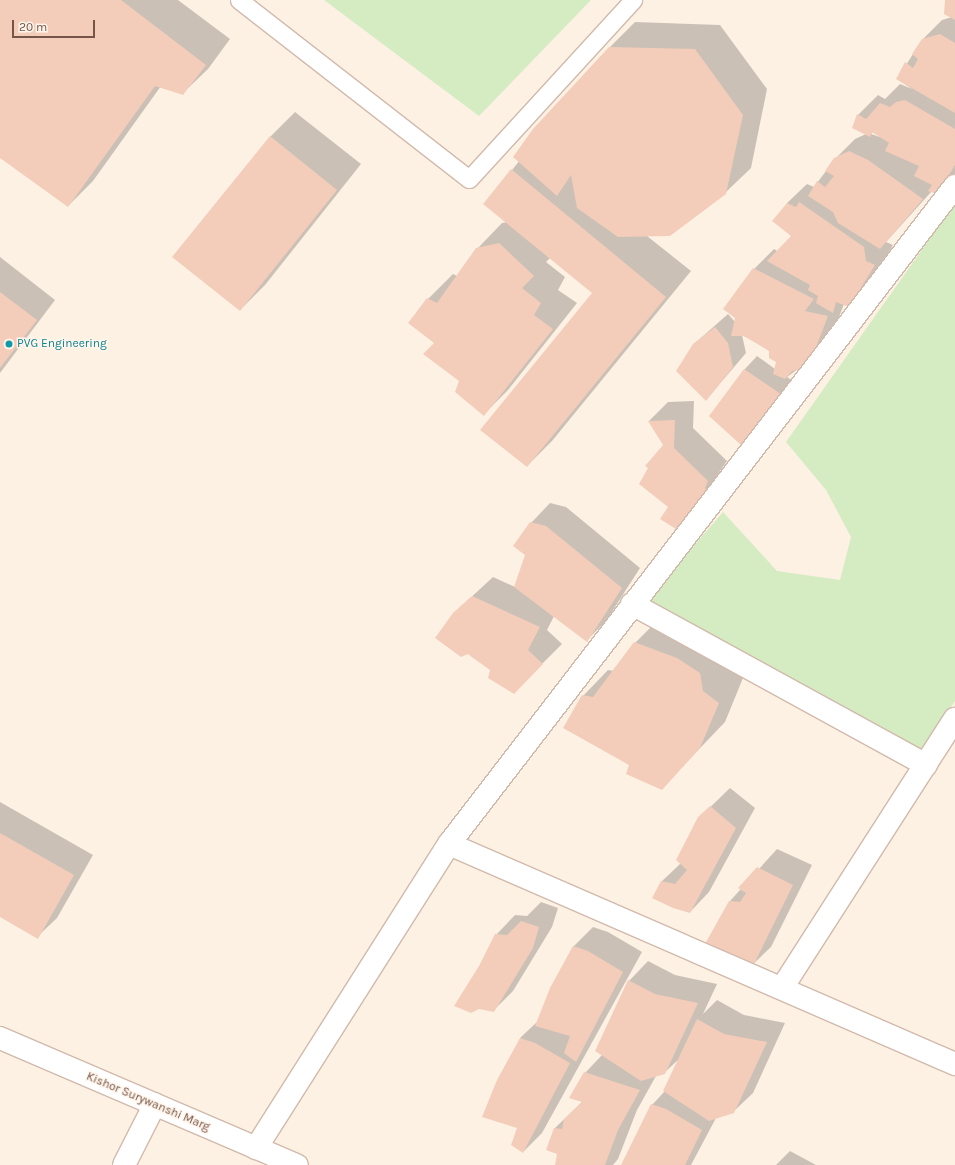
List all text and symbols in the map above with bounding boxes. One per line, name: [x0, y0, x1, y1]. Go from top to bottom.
scale bar: [14, 12, 97, 38]
text: 20 m: [19, 20, 47, 34]
place label: PVG Engineering: [17, 337, 107, 351]
marker: PVG Engineering: [4, 339, 14, 349]
street label: Kishor Surywanshi Marg: [84, 1069, 212, 1135]

